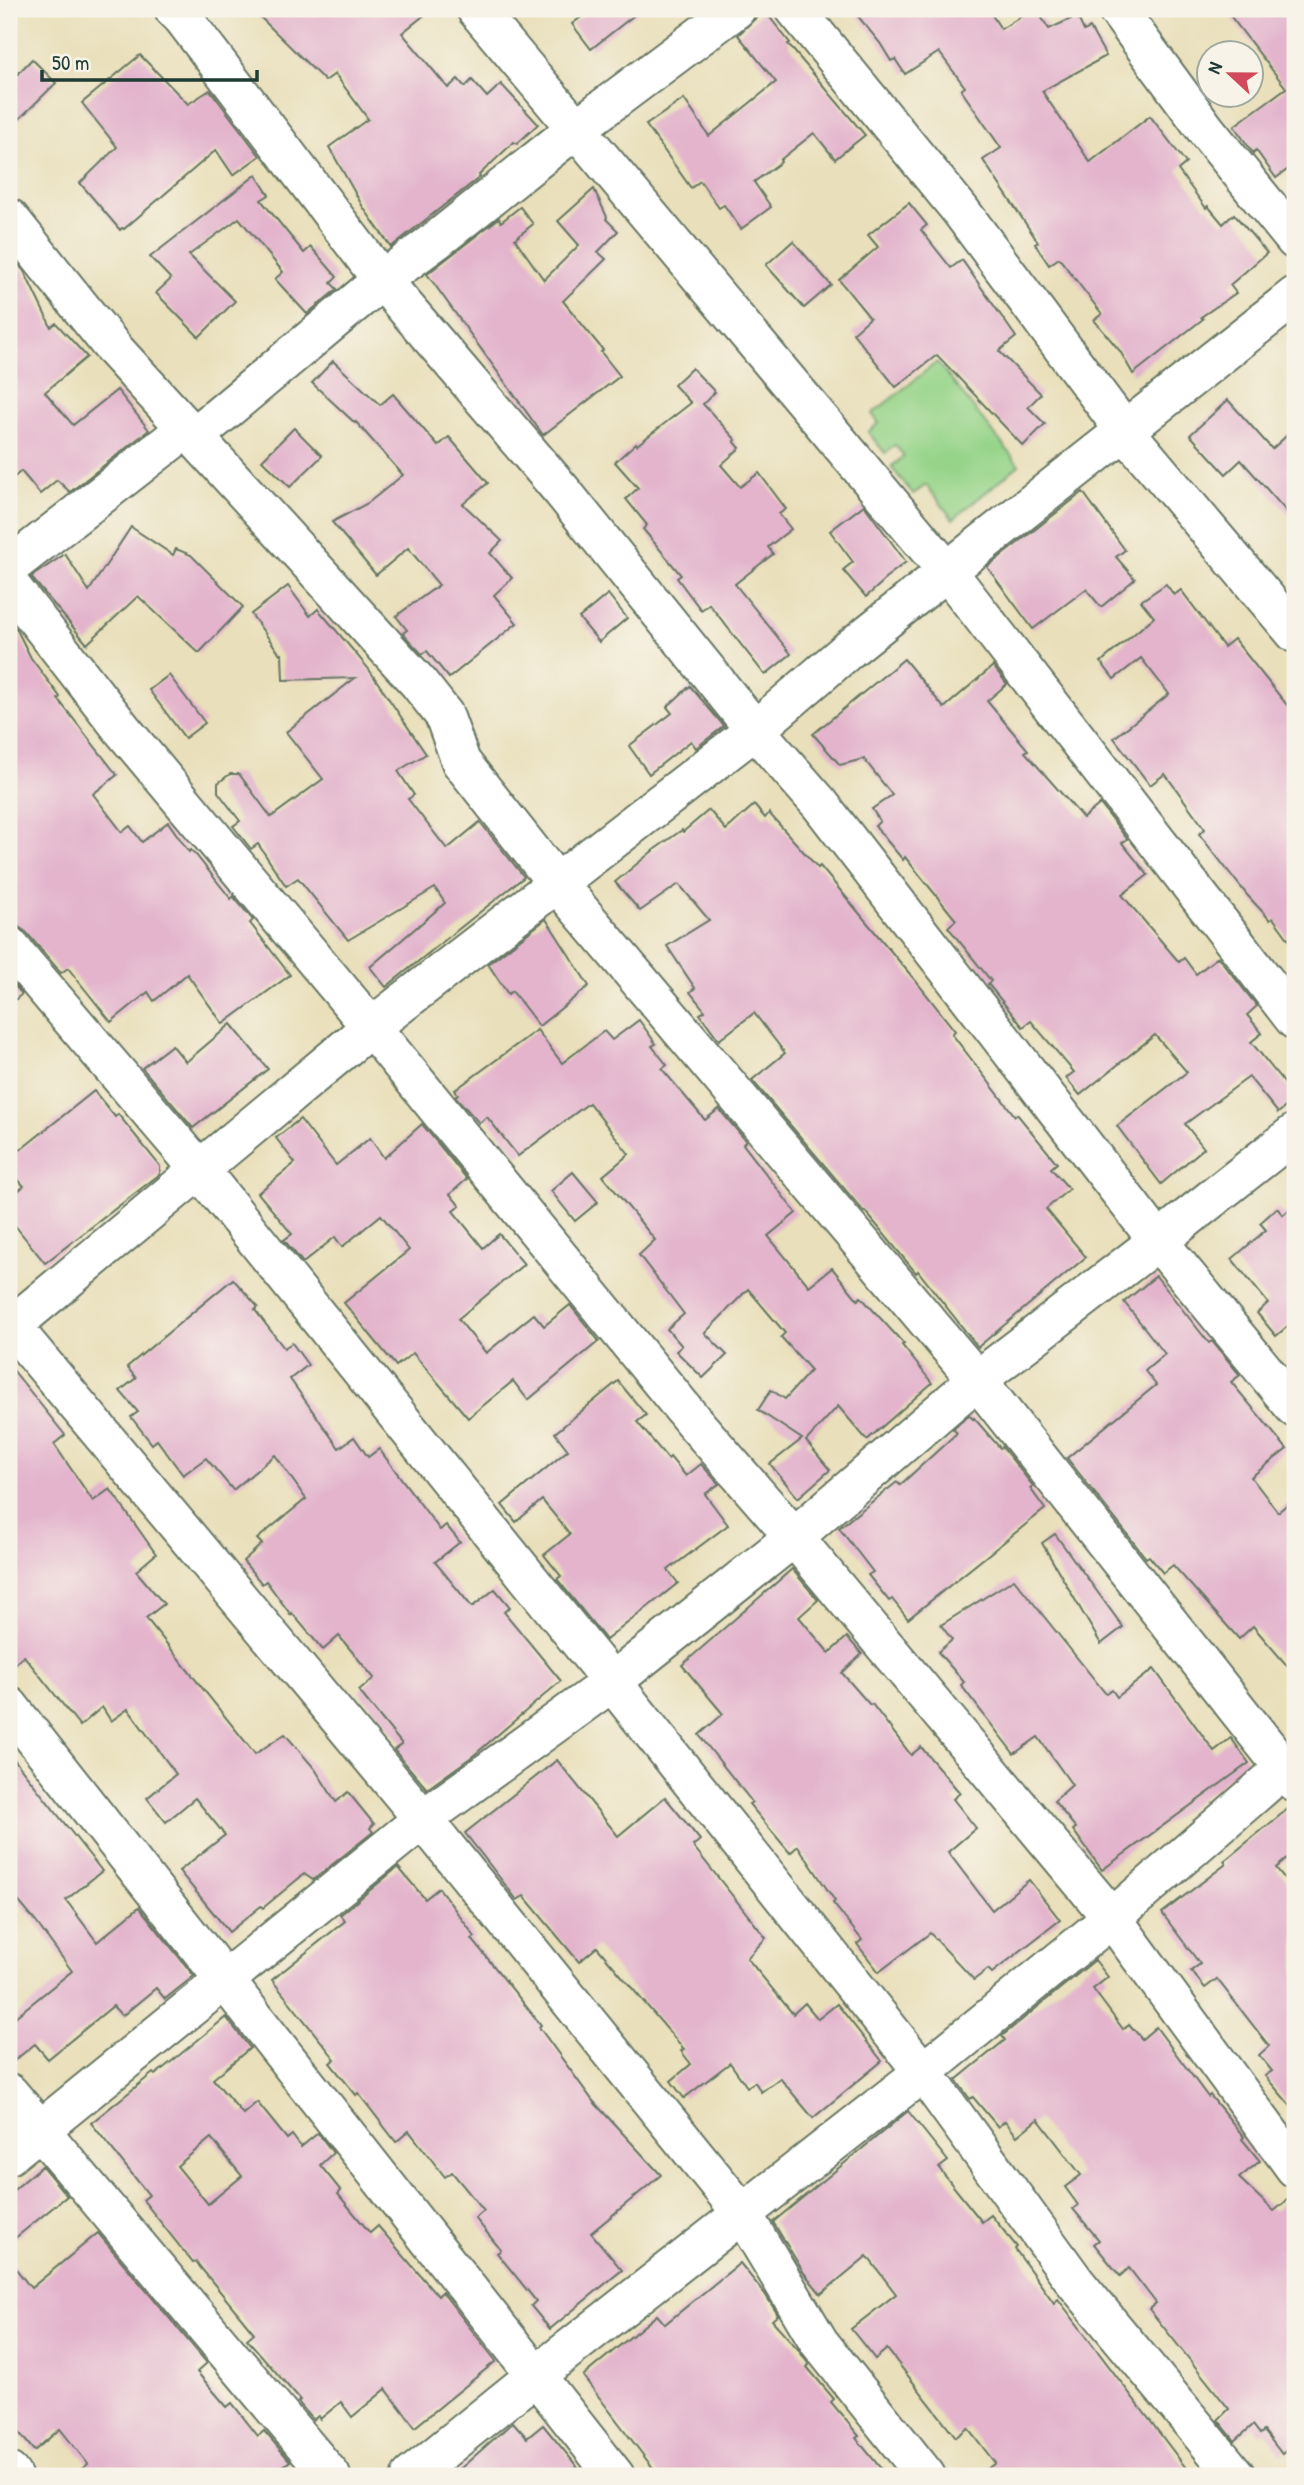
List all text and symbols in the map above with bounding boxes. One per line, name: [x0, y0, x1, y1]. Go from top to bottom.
scale bar: [42, 38, 257, 82]
north arrow: [1196, 38, 1266, 108]
text: 50 m: [52, 48, 89, 77]
text: N: [1200, 58, 1228, 77]

